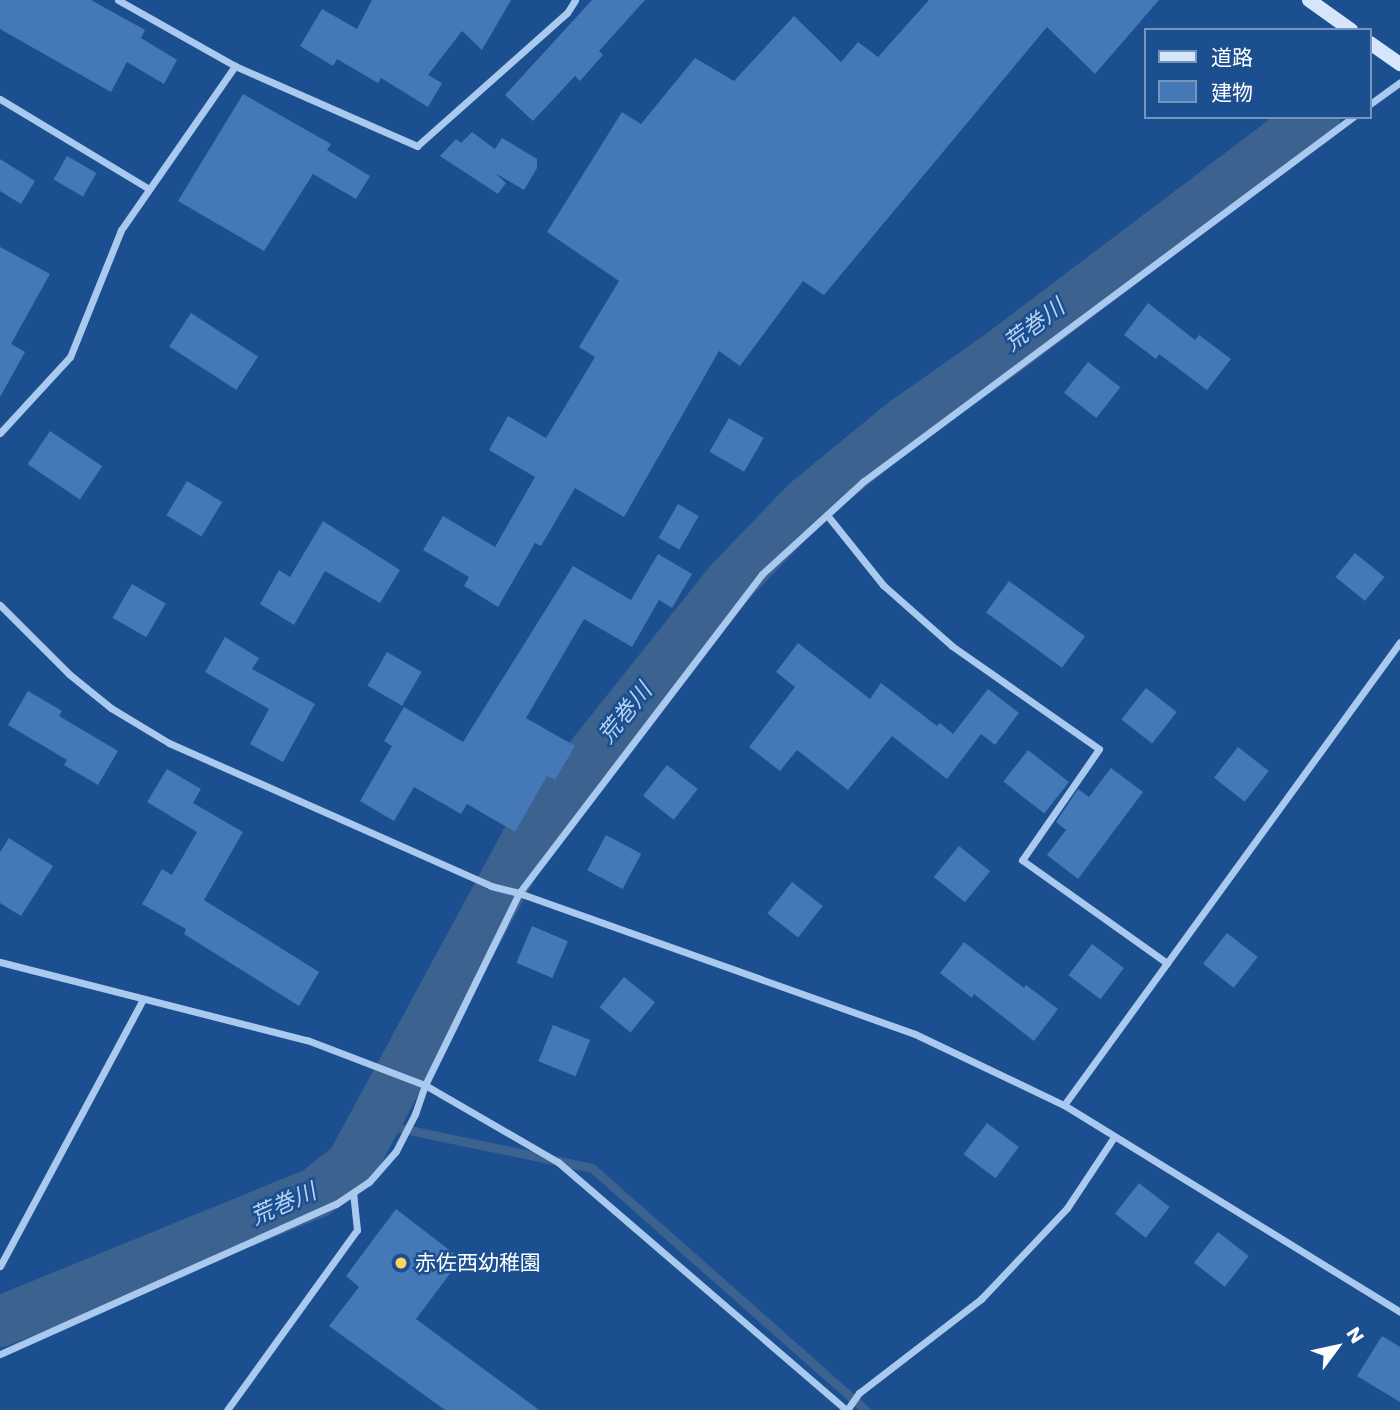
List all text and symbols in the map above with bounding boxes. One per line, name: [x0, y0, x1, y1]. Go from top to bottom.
legend: [1144, 28, 1372, 119]
text: 道路: [1211, 43, 1253, 72]
text: 建物: [1211, 78, 1253, 107]
water label: 荒巻川: [998, 293, 1070, 357]
water label: 荒巻川: [593, 678, 657, 748]
water label: 荒巻川: [246, 1177, 320, 1231]
place label: 赤佐西幼稚園: [415, 1250, 541, 1276]
marker: 赤佐西幼稚園: [393, 1255, 409, 1271]
north arrow: [1302, 1312, 1372, 1382]
text: N: [1340, 1322, 1370, 1349]

